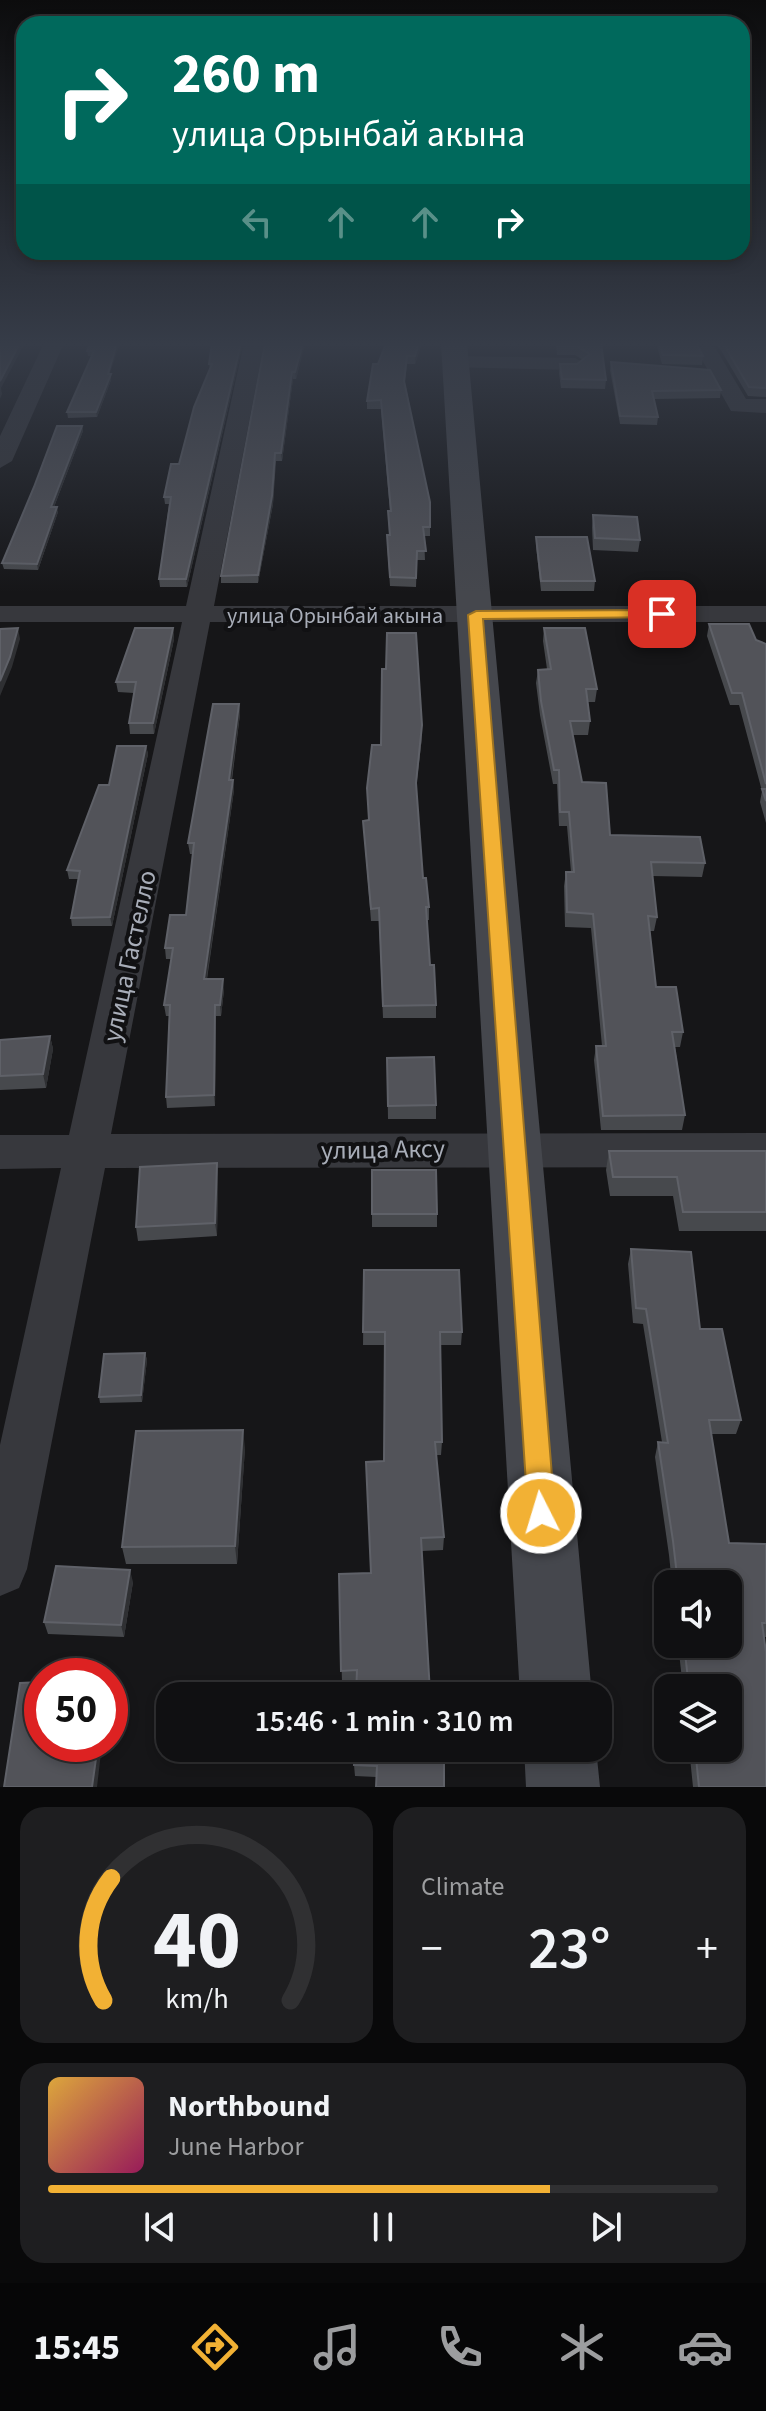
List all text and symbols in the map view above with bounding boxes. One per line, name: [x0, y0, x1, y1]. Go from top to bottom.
text: 260 m: [172, 35, 320, 114]
icon: right: [40, 48, 144, 152]
text: улица Орынбай акына: [172, 109, 525, 160]
icon: left: [235, 200, 279, 244]
icon: ahead: [319, 200, 363, 244]
icon: ahead: [403, 200, 447, 244]
icon: right: [487, 200, 531, 244]
pin: [628, 580, 696, 648]
icon: arrive: [640, 592, 684, 636]
street label: улица Орынбай акына: [227, 600, 443, 632]
street label: улица Гастелло: [93, 867, 166, 1045]
street label: улица Аксу: [321, 1130, 445, 1169]
position arrow: [499, 1471, 583, 1555]
map controls: [654, 1570, 742, 1762]
button: sound: [654, 1570, 742, 1658]
speed limit sign: 50: [24, 1658, 128, 1762]
button: layers: [654, 1674, 742, 1762]
text: 15:46 · 1 min · 310 m: [254, 1700, 514, 1743]
text: Climate: [421, 1868, 505, 1905]
text: 40: [153, 1882, 240, 2000]
text: 23°: [528, 1907, 611, 1992]
text: −: [421, 1918, 443, 1981]
text: +: [696, 1918, 718, 1981]
text: km/h: [165, 1979, 228, 2019]
text: Northbound: [168, 2085, 330, 2128]
text: June Harbor: [168, 2128, 304, 2165]
icon: previous: [138, 2205, 182, 2249]
icon: pause: [361, 2205, 405, 2249]
icon: next: [584, 2205, 628, 2249]
icon: directions: [187, 2319, 243, 2375]
icon: music: [309, 2319, 365, 2375]
icon: phone: [432, 2319, 488, 2375]
icon: climate: [554, 2319, 610, 2375]
icon: car: [677, 2319, 733, 2375]
text: 15:45: [33, 2322, 120, 2373]

